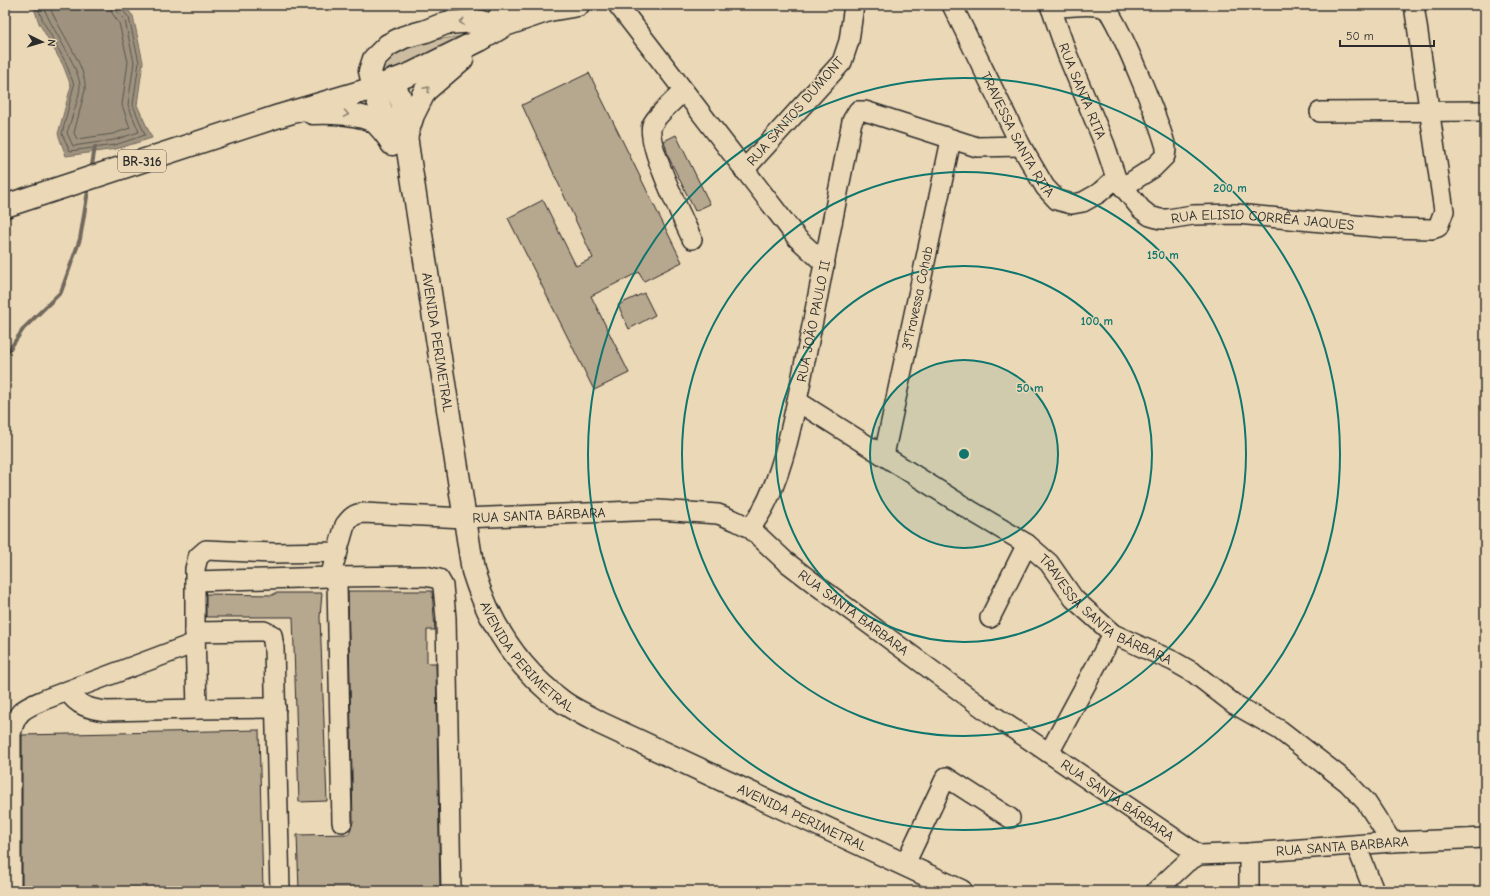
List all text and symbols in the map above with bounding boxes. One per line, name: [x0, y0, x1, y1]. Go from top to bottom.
one-way arrow: [459, 18, 465, 26]
north arrow: [22, 22, 62, 62]
scale bar: [1340, 22, 1434, 48]
text: 50 m: [1346, 29, 1374, 43]
text: N: [45, 39, 58, 47]
street label: RUA SANTA RITA: [1055, 41, 1110, 142]
street label: RUA SANTOS DUMONT: [743, 53, 848, 169]
street label: TRAVESSA SANTA RITA: [977, 69, 1058, 201]
one-way arrow: [423, 87, 430, 94]
one-way arrow: [343, 109, 349, 118]
road number: BR-316: [118, 150, 166, 172]
text: 200 m: [1213, 181, 1247, 195]
street label: RUA ELISIO CORRÊA JAQUES: [1170, 206, 1355, 234]
street label: 3ªTravessa Cohab: [898, 245, 937, 351]
text: 150 m: [1147, 248, 1179, 262]
street label: RUA JOÃO PAULO II: [793, 259, 834, 384]
street label: AVENIDA PERIMETRAL: [418, 271, 456, 413]
text: 100 m: [1081, 314, 1113, 328]
text: 50 m: [1016, 381, 1044, 395]
centre of rings: [957, 447, 971, 461]
street label: RUA SANTA BÁRBARA: [472, 504, 606, 527]
street label: TRAVESSA SANTA BÁRBARA: [1036, 550, 1175, 668]
street label: RUA SANTA BÁRBARA: [795, 566, 912, 659]
street label: AVENIDA PERIMETRAL: [476, 599, 577, 716]
street label: RUA SANTA BÁRBARA: [1058, 756, 1177, 845]
street label: AVENIDA PERIMETRAL: [735, 780, 870, 855]
street label: RUA SANTA BARBARA: [1275, 833, 1409, 860]

